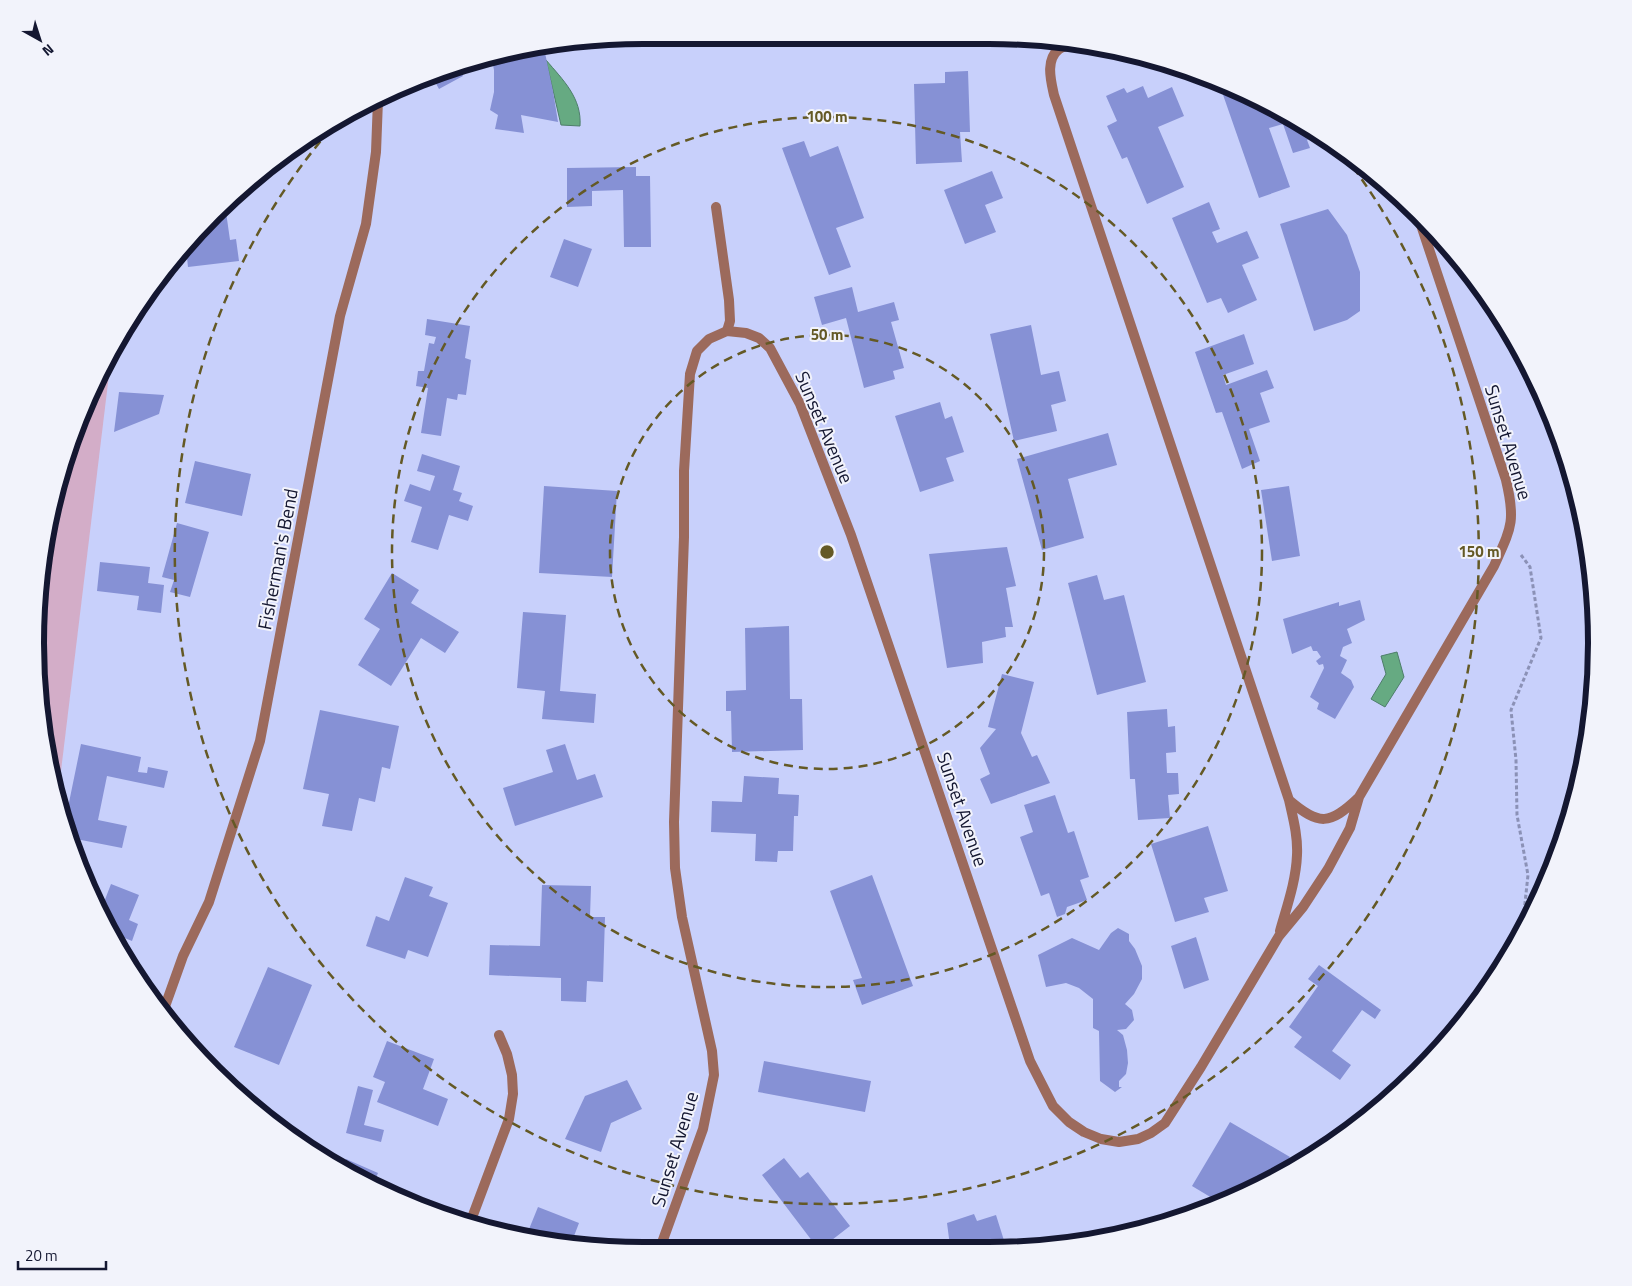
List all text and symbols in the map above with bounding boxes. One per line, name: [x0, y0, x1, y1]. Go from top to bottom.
north arrow: [15, 15, 65, 65]
text: N: [38, 39, 59, 62]
text: 100 m: [806, 105, 848, 128]
text: 50 m: [811, 323, 843, 346]
street label: Sunset Avenue: [788, 366, 862, 488]
street label: Sunset Avenue: [1478, 381, 1540, 503]
street label: Fisherman's Bend: [249, 486, 305, 632]
text: 150 m: [1458, 540, 1500, 563]
centre of rings: [818, 543, 836, 561]
street label: Sunset Avenue: [930, 748, 996, 870]
street label: Sunset Avenue: [643, 1088, 705, 1210]
scale bar: [18, 1238, 105, 1270]
text: 20 m: [25, 1244, 58, 1267]

